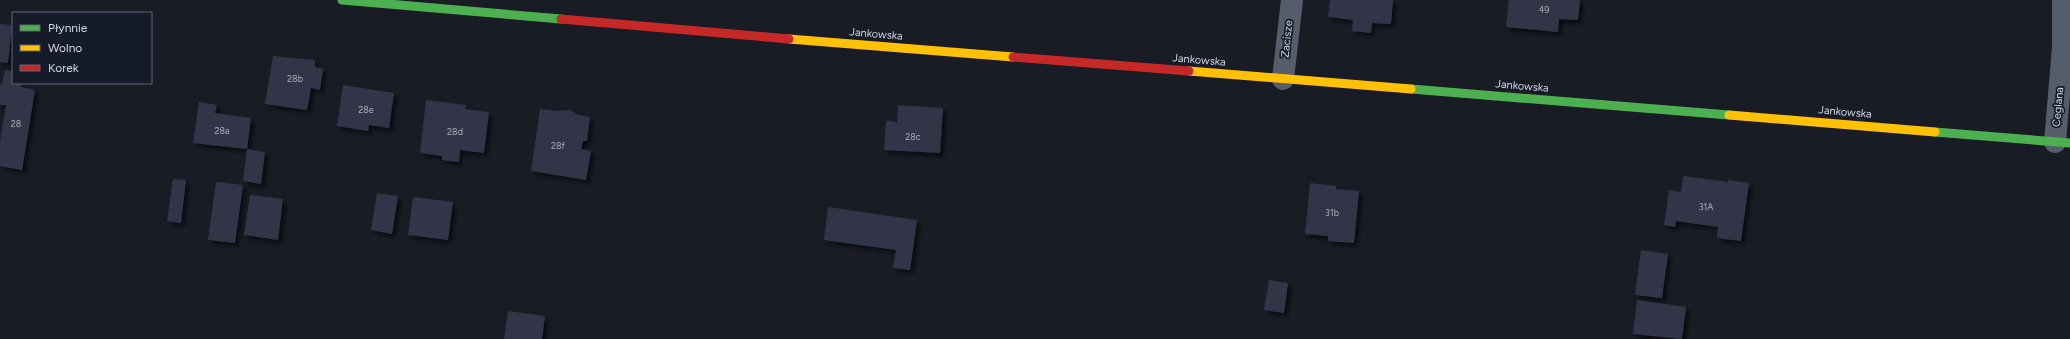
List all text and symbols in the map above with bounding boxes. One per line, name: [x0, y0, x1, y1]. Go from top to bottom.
house number: 49: [1539, 4, 1549, 15]
legend: [12, 12, 152, 84]
street label: Zacisze: [1279, 20, 1295, 58]
text: Płynnie: [48, 21, 88, 35]
street label: Jankowska: [849, 25, 903, 43]
text: Wolno: [48, 41, 82, 55]
street label: Jankowska: [1172, 51, 1226, 69]
text: Korek: [48, 61, 79, 75]
house number: 28b: [287, 73, 303, 84]
street label: Jankowska: [1495, 77, 1549, 95]
street label: Ceglana: [2050, 86, 2066, 128]
street label: Jankowska: [1818, 103, 1872, 121]
house number: 28e: [358, 104, 374, 115]
house number: 28: [11, 118, 22, 129]
house number: 28a: [214, 125, 230, 136]
house number: 28d: [447, 126, 463, 137]
house number: 28c: [905, 131, 921, 142]
house number: 28f: [551, 140, 566, 151]
house number: 31A: [1699, 201, 1713, 212]
house number: 31b: [1325, 207, 1339, 218]

